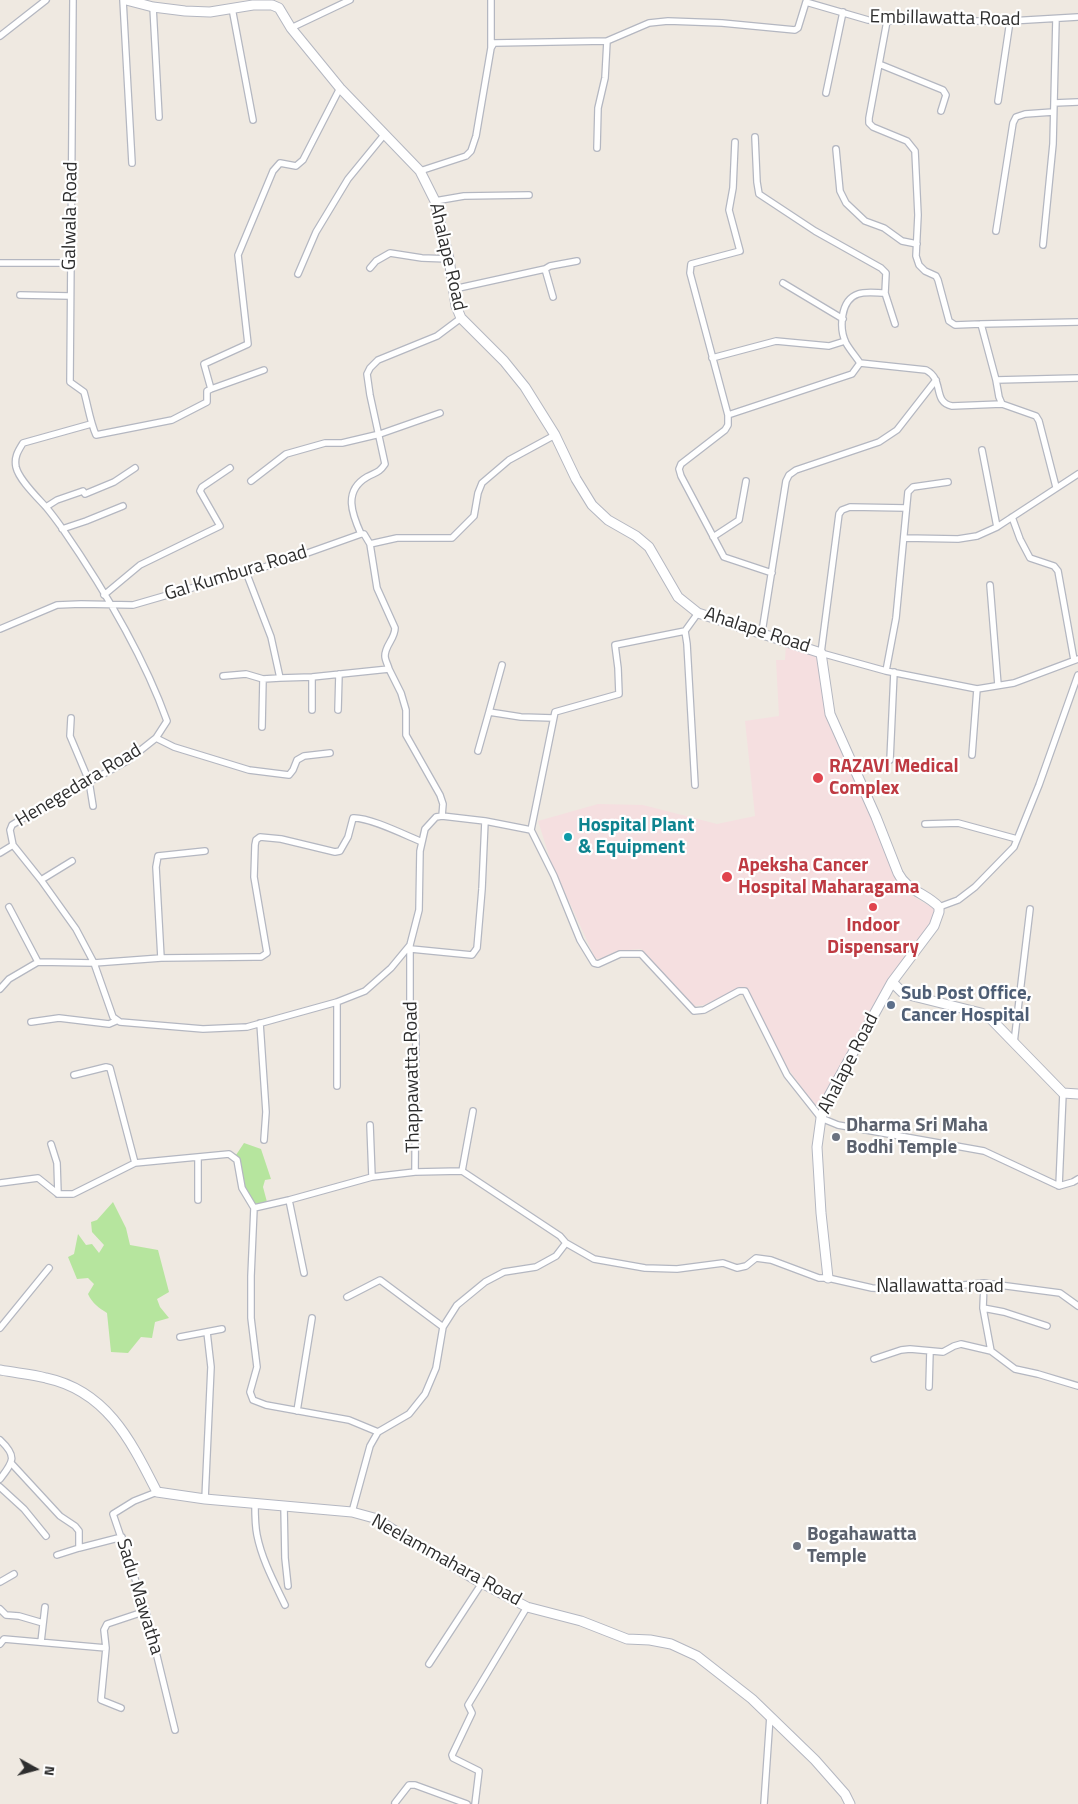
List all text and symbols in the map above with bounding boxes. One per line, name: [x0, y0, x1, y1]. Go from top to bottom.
street label: Embillawatta Road: [869, 6, 1021, 32]
street label: Galwala Road: [59, 161, 83, 271]
street label: Ahalape Road: [424, 201, 470, 313]
street label: Gal Kumbura Road: [162, 541, 310, 607]
street label: Ahalape Road: [701, 603, 813, 659]
street label: Henegedara Road: [12, 740, 146, 832]
place label: RAZAVI Medical Complex: [829, 756, 959, 800]
marker: RAZAVI Medical Complex: [811, 771, 825, 785]
place label: Hospital Plant & Equipment: [578, 815, 694, 859]
marker: Hospital Plant & Equipment: [562, 831, 574, 843]
place label: Apeksha Cancer Hospital Maharagama: [738, 855, 920, 899]
marker: Apeksha Cancer Hospital Maharagama: [720, 870, 734, 884]
marker: Indoor Dispensary: [867, 901, 879, 913]
place label: Indoor Dispensary: [827, 915, 919, 959]
place label: Sub Post Office, Cancer Hospital: [901, 983, 1032, 1027]
marker: Sub Post Office, Cancer Hospital: [885, 999, 897, 1011]
street label: Thappawatta Road: [400, 1001, 426, 1153]
street label: Ahalape Road: [814, 1010, 884, 1118]
place label: Dharma Sri Maha Bodhi Temple: [846, 1115, 988, 1159]
marker: Dharma Sri Maha Bodhi Temple: [830, 1131, 842, 1143]
street label: Nallawatta road: [876, 1276, 1004, 1298]
street label: Neelammahara Road: [367, 1510, 525, 1612]
place label: Bogahawatta Temple: [807, 1524, 917, 1568]
street label: Sadu Mawatha: [111, 1536, 167, 1658]
marker: Bogahawatta Temple: [791, 1540, 803, 1552]
north arrow: [10, 1744, 60, 1794]
text: N: [39, 1765, 61, 1777]

